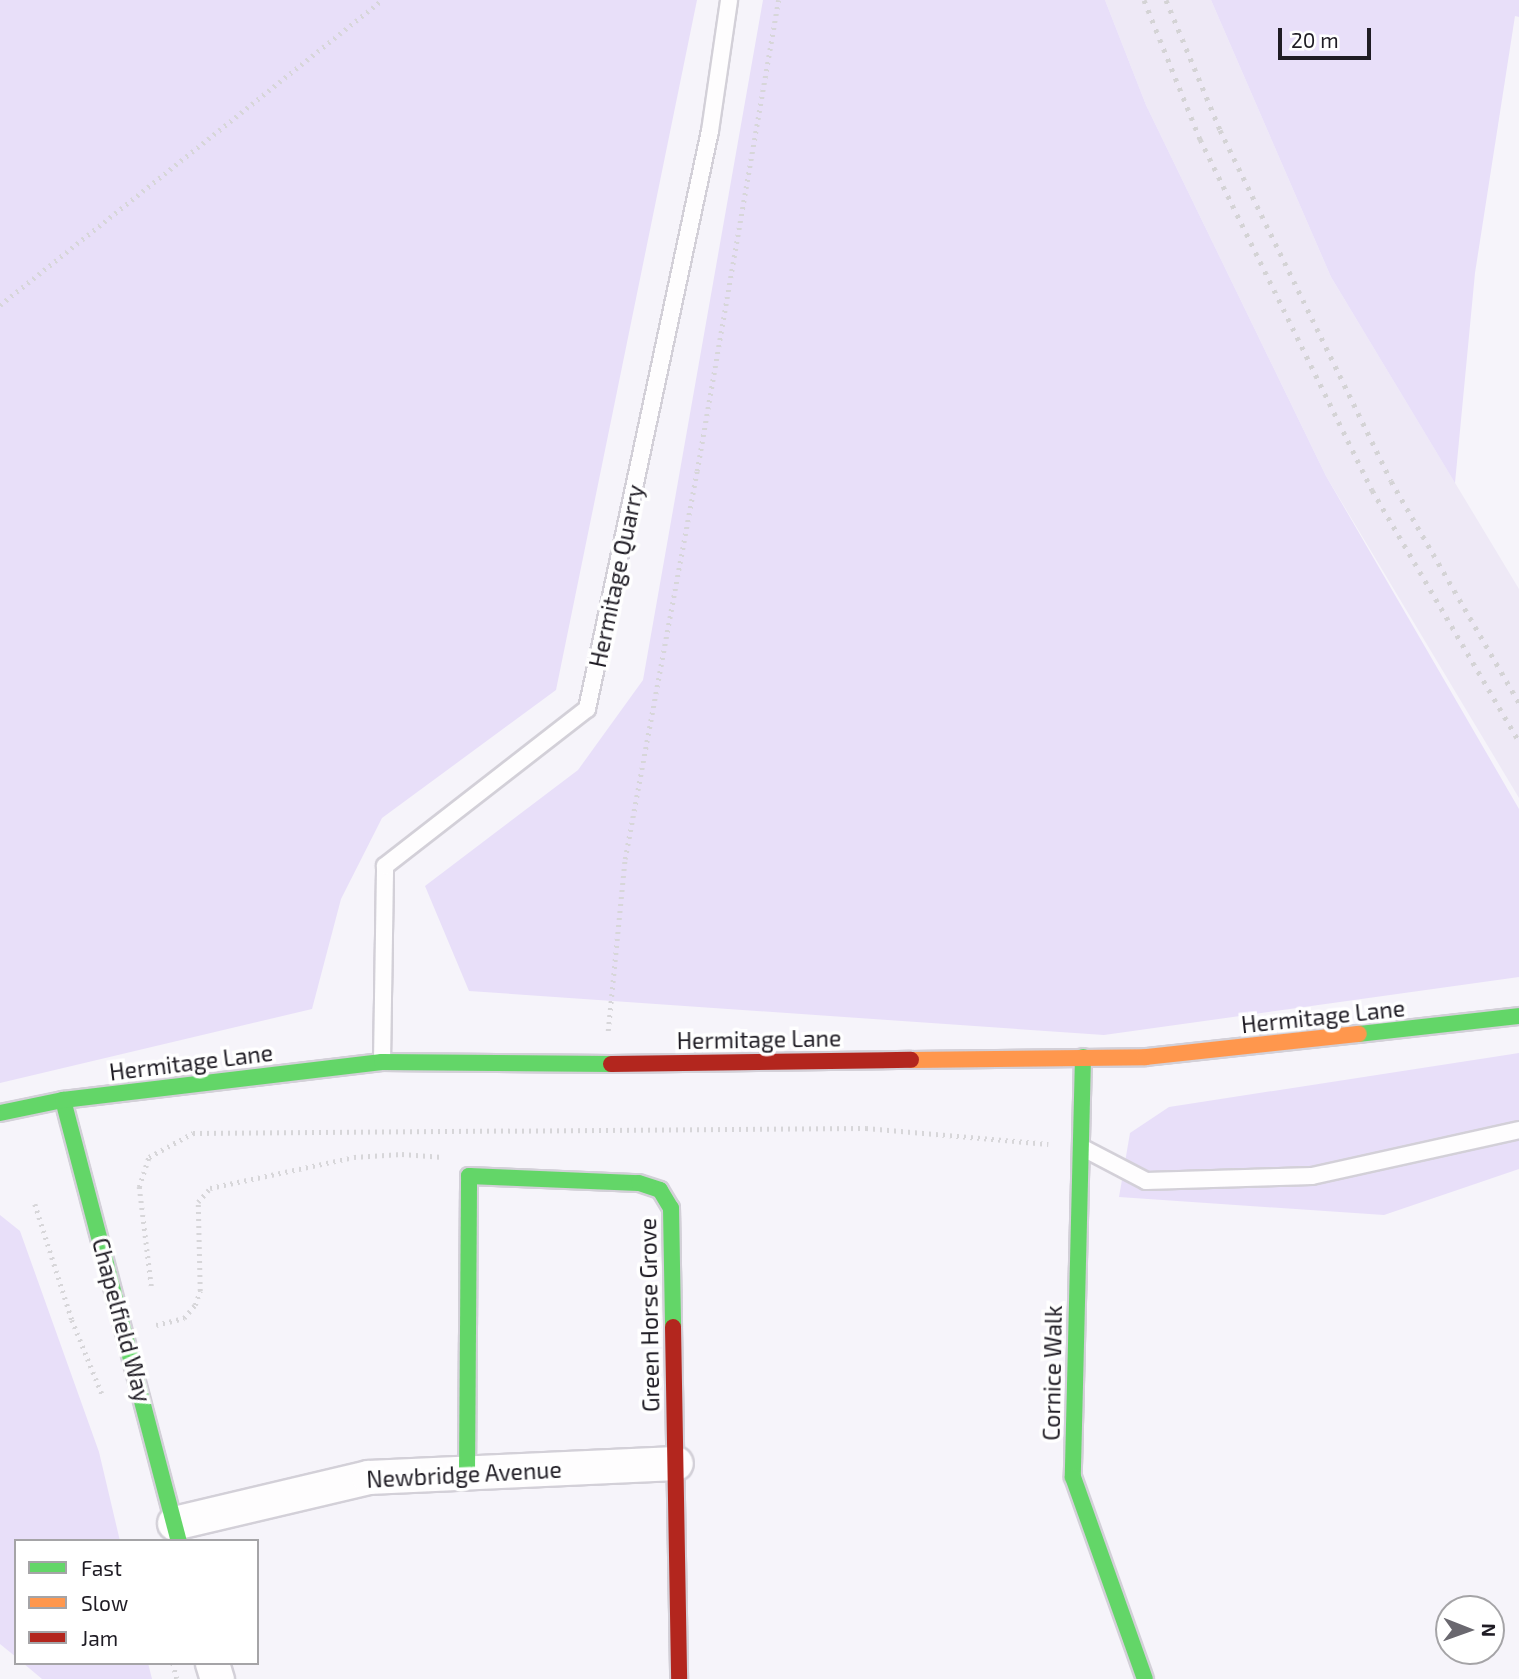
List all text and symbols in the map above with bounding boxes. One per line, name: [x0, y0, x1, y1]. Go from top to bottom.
scale bar: [1281, 14, 1374, 58]
text: 20 m: [1291, 27, 1339, 52]
street label: Hermitage Quarry: [583, 482, 649, 670]
street label: Hermitage Lane: [1240, 994, 1406, 1038]
street label: Hermitage Lane: [676, 1024, 842, 1054]
street label: Hermitage Lane: [108, 1038, 274, 1086]
street label: Green Horse Grove: [634, 1218, 664, 1412]
street label: Chapelfield Way: [87, 1235, 157, 1405]
street label: Cornice Walk: [1037, 1305, 1067, 1441]
street label: Newbridge Avenue: [365, 1455, 563, 1493]
legend: [14, 1539, 259, 1665]
text: Fast: [81, 1555, 122, 1580]
text: Slow: [81, 1590, 128, 1615]
north arrow: [1435, 1595, 1505, 1665]
text: N: [1478, 1623, 1501, 1637]
text: Jam: [81, 1625, 118, 1650]

